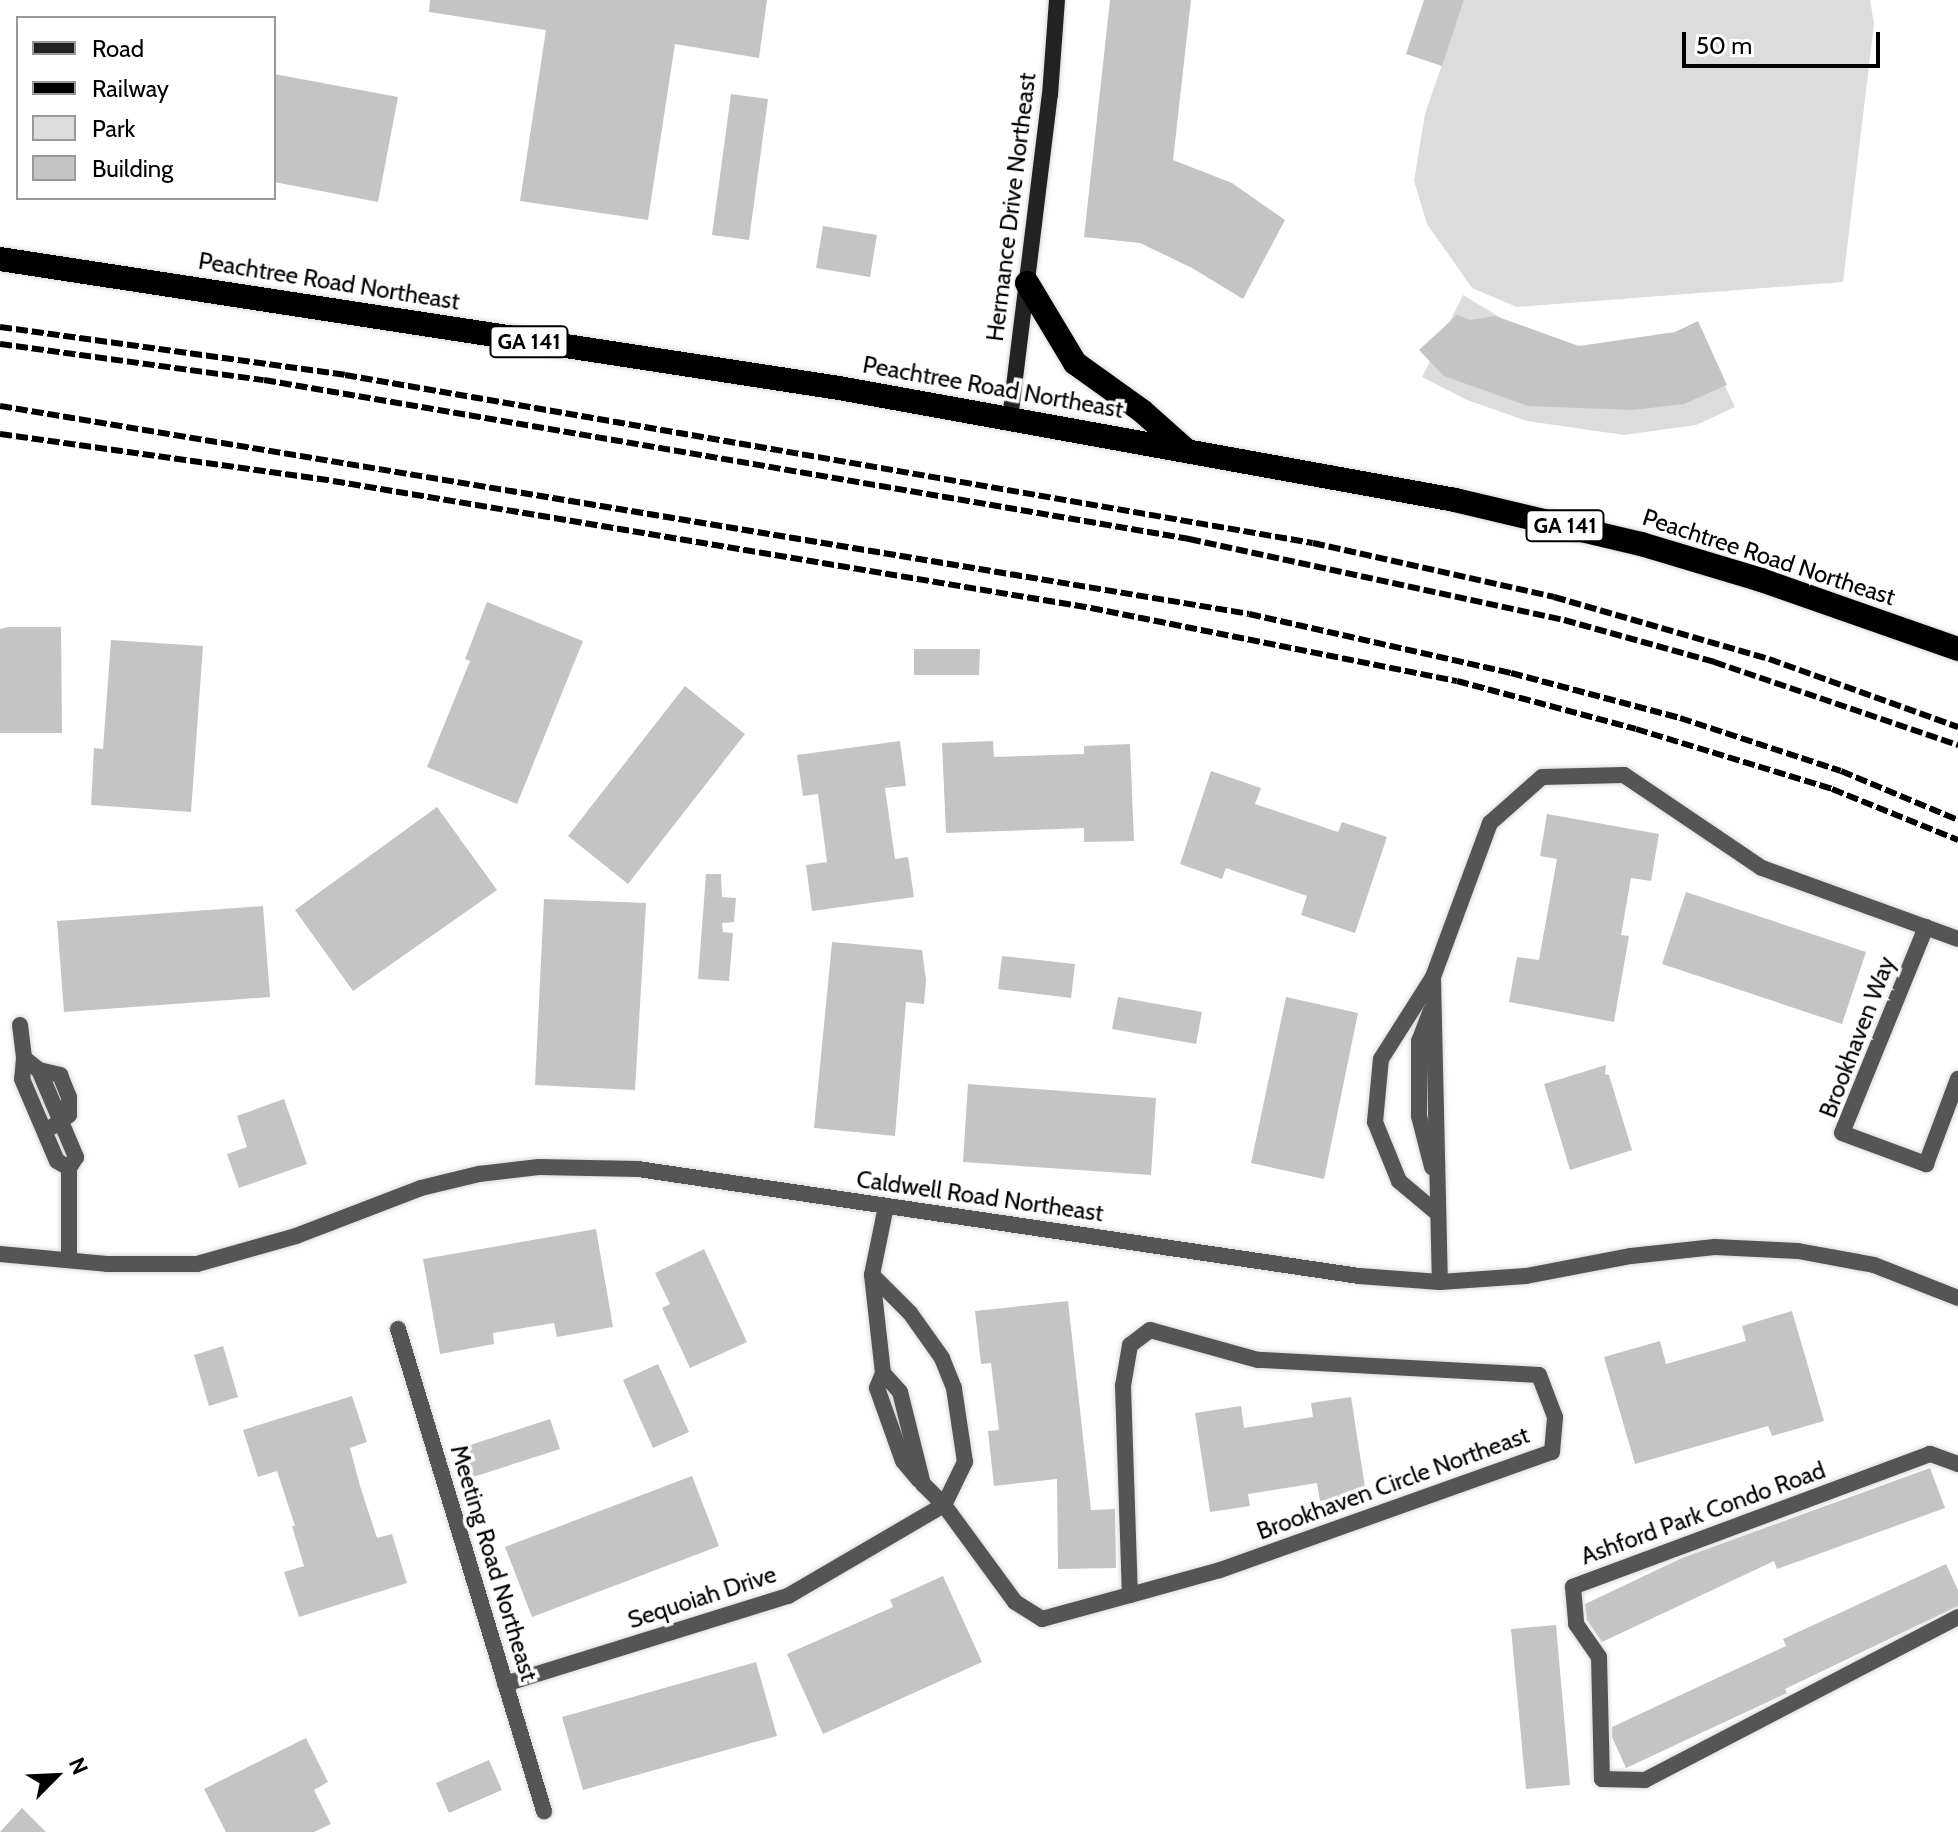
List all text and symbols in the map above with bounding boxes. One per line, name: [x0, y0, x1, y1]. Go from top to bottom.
legend: [16, 16, 276, 200]
scale bar: [1686, 16, 1884, 66]
text: 50 m: [1696, 31, 1752, 60]
text: Road: [92, 34, 144, 63]
street label: Hermance Drive Northeast: [980, 71, 1042, 343]
text: Railway: [92, 74, 169, 103]
text: Park: [92, 114, 135, 143]
text: Building: [92, 154, 173, 183]
street label: Peachtree Road Northeast: [196, 246, 462, 316]
road number: GA 141: [489, 324, 569, 360]
street label: Peachtree Road Northeast: [861, 350, 1125, 424]
street label: Peachtree Road Northeast: [1639, 503, 1899, 611]
road number: GA 141: [1525, 508, 1605, 544]
street label: Brookhaven Way: [1813, 952, 1901, 1122]
street label: Caldwell Road Northeast: [855, 1164, 1105, 1228]
street label: Brookhaven Circle Northeast: [1253, 1420, 1533, 1546]
street label: Meeting Road Northeast: [444, 1441, 544, 1685]
street label: Ashford Park Condo Road: [1577, 1455, 1829, 1571]
street label: Sequoiah Drive: [624, 1559, 780, 1635]
north arrow: [16, 1736, 96, 1816]
text: N: [63, 1753, 94, 1779]

